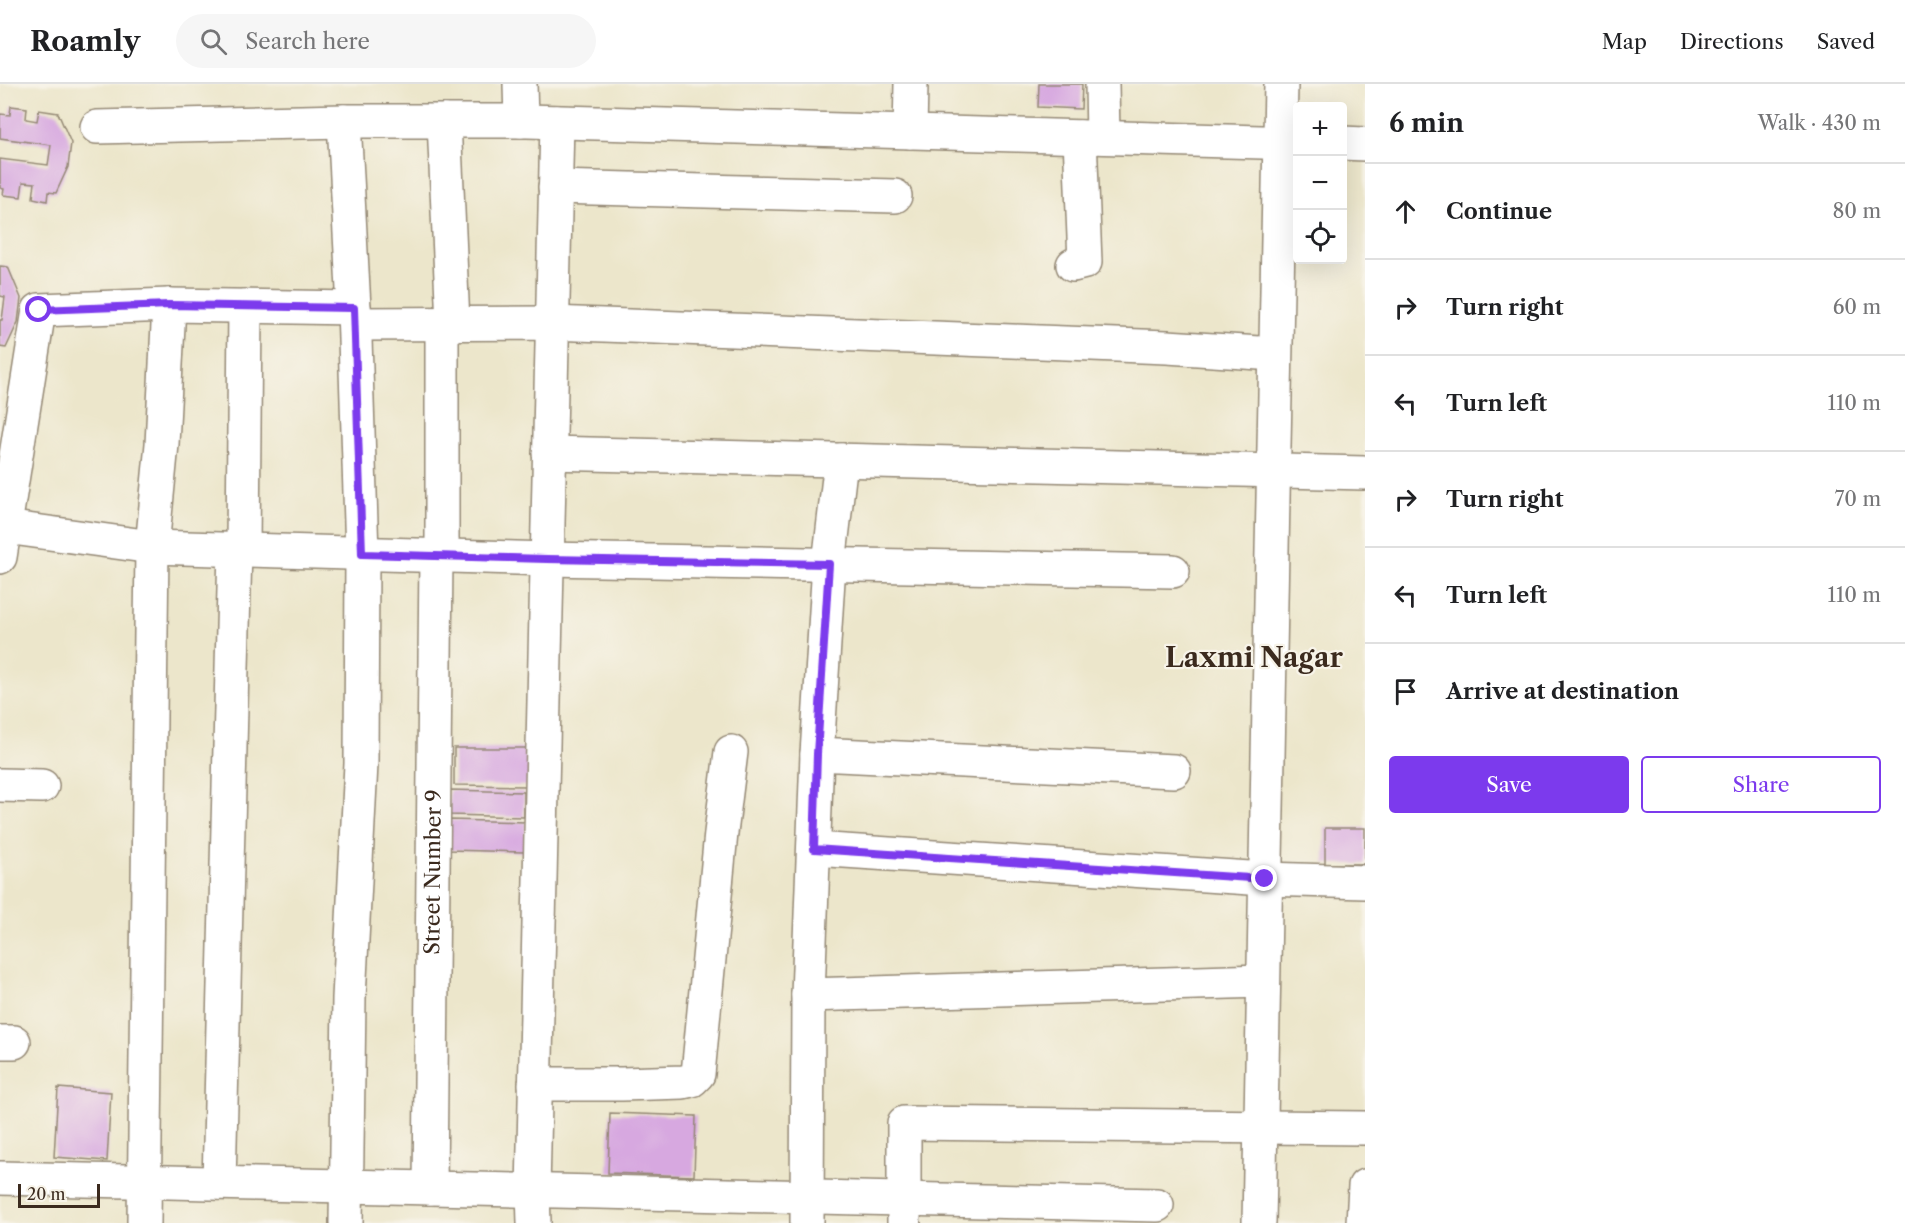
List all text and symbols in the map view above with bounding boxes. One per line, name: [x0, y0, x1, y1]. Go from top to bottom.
search box: [176, 14, 596, 68]
text: Roamly: [30, 24, 140, 58]
icon: search: [197, 25, 230, 58]
text: Search here: [245, 28, 370, 55]
text: Map: [1602, 29, 1647, 54]
text: Directions: [1680, 29, 1784, 54]
text: Saved: [1817, 29, 1875, 54]
map controls: [1293, 102, 1347, 264]
button: +: [1293, 102, 1347, 156]
text: 6 min: [1389, 107, 1464, 139]
text: Walk · 430 m: [1758, 111, 1881, 135]
button: −: [1293, 156, 1347, 210]
icon: ahead: [1389, 195, 1422, 228]
text: Continue: [1446, 198, 1552, 225]
text: 80 m: [1833, 199, 1881, 223]
button: locate: [1293, 210, 1347, 264]
icon: right: [1389, 291, 1422, 324]
text: Turn right: [1446, 294, 1564, 321]
text: 60 m: [1833, 295, 1881, 319]
route start: [25, 296, 51, 322]
icon: left: [1389, 387, 1422, 420]
text: Turn left: [1446, 390, 1547, 417]
text: 110 m: [1828, 391, 1881, 415]
icon: right: [1389, 483, 1422, 516]
text: Turn right: [1446, 486, 1564, 513]
text: 70 m: [1835, 487, 1881, 511]
icon: left: [1389, 579, 1422, 612]
text: Turn left: [1446, 582, 1547, 609]
text: 110 m: [1828, 583, 1881, 607]
district label: Laxmi Nagar: [1165, 641, 1344, 674]
icon: arrive: [1389, 675, 1422, 708]
text: Arrive at destination: [1446, 678, 1679, 705]
button: Save: [1389, 756, 1629, 813]
button: Share: [1641, 756, 1881, 813]
street label: Street Number 9: [419, 789, 446, 955]
route end: [1251, 865, 1277, 891]
scale bar: [18, 1181, 100, 1208]
text: 20 m: [27, 1184, 66, 1204]

